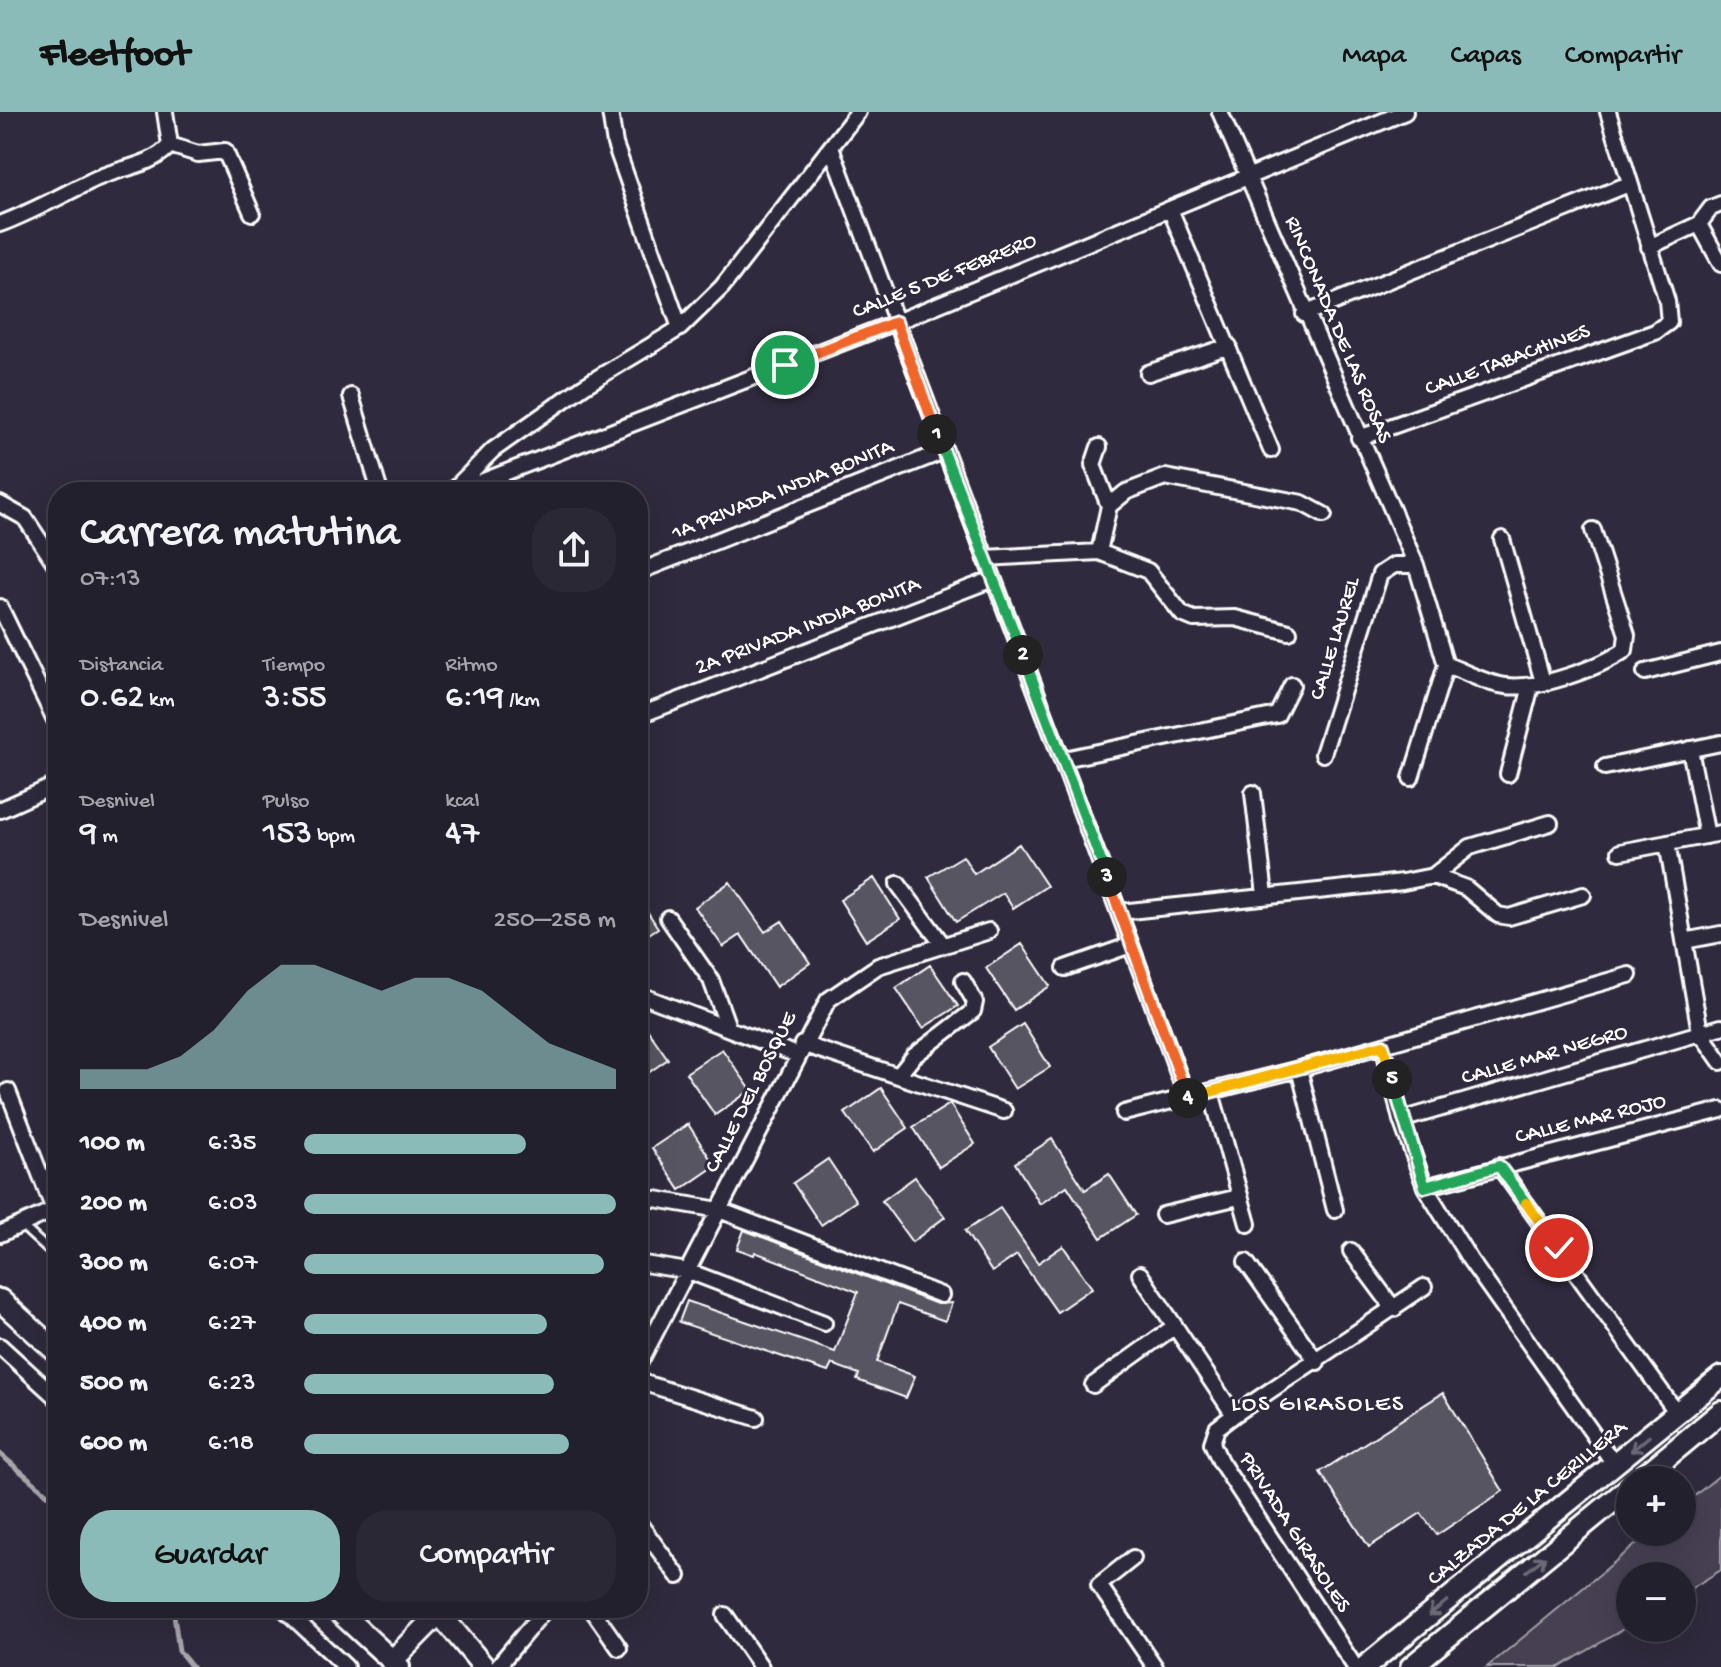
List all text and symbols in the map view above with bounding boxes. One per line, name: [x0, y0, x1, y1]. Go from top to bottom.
text: Fleetfoot: [40, 34, 189, 78]
text: Mapa: [1342, 40, 1406, 73]
text: Capas: [1450, 40, 1521, 73]
text: Compartir: [1565, 40, 1681, 73]
street label: RINCONADA DE LAS ROSAS: [1277, 213, 1397, 448]
street label: CALLE 5 DE FEBRERO: [849, 228, 1041, 326]
street label: CALLE TABACHINES: [1422, 319, 1595, 403]
pin: [751, 331, 819, 399]
icon: arrive: [763, 343, 807, 387]
pin: 1: [917, 414, 957, 454]
text: 1: [933, 421, 941, 447]
street label: 1A PRIVADA INDIA BONITA: [667, 434, 899, 548]
button: share: [532, 508, 616, 592]
text: Carrera matutina: [80, 509, 400, 561]
text: 07:13: [80, 565, 140, 596]
street label: 2A PRIVADA INDIA BONITA: [692, 572, 925, 682]
street label: CALLE LAUREL: [1305, 574, 1367, 704]
pin: 2: [1003, 635, 1043, 675]
text: 2: [1018, 642, 1028, 668]
text: Distancia: [80, 653, 163, 679]
text: Tiempo: [263, 653, 325, 679]
text: Ritmo: [445, 653, 498, 679]
text: 0.62: [80, 679, 144, 719]
text: 3:55: [263, 679, 327, 719]
text: 6:19: [445, 679, 504, 719]
text: km: [144, 688, 175, 714]
text: /km: [504, 688, 540, 714]
text: Desnivel: [80, 789, 155, 815]
text: Pulso: [263, 789, 309, 815]
text: kcal: [445, 789, 480, 815]
text: 9: [80, 815, 97, 855]
text: 153: [263, 815, 312, 855]
text: 47: [445, 815, 479, 855]
text: m: [97, 824, 118, 850]
text: bpm: [312, 824, 355, 850]
pin: 3: [1087, 857, 1127, 897]
text: 3: [1101, 864, 1113, 890]
text: Desnivel: [80, 906, 169, 937]
text: 250–258 m: [494, 906, 616, 937]
street label: CALLE DEL BOSQUE: [700, 1007, 804, 1178]
street label: CALLE MAR NEGRO: [1459, 1020, 1631, 1092]
pin: 5: [1372, 1059, 1412, 1099]
text: 5: [1386, 1066, 1398, 1092]
pin: 4: [1168, 1078, 1208, 1118]
text: 4: [1183, 1085, 1193, 1111]
street label: CALLE MAR ROJO: [1513, 1089, 1669, 1151]
text: 100 m: [80, 1129, 145, 1160]
text: 6:35: [208, 1129, 257, 1160]
text: 200 m: [80, 1189, 147, 1220]
text: 6:03: [208, 1189, 258, 1220]
pin: [1525, 1214, 1593, 1282]
icon: check: [1537, 1226, 1581, 1270]
text: 300 m: [80, 1249, 148, 1280]
text: 6:07: [208, 1249, 258, 1280]
text: 400 m: [80, 1309, 146, 1340]
text: 6:27: [208, 1309, 256, 1340]
text: 500 m: [80, 1369, 148, 1400]
text: 6:23: [208, 1369, 256, 1400]
district label: LOS GIRASOLES: [1231, 1391, 1405, 1420]
street label: CALZADA DE LA CERILLERA: [1423, 1415, 1634, 1592]
text: 600 m: [80, 1429, 147, 1460]
text: 6:18: [208, 1429, 254, 1460]
one-way arrow: [1630, 1435, 1650, 1453]
street label: PRIVADA GIRASOLES: [1232, 1447, 1356, 1619]
map controls: [1616, 1466, 1696, 1642]
button: +: [1616, 1466, 1696, 1546]
button: Guardar: [80, 1510, 340, 1602]
button: Compartir: [356, 1510, 616, 1602]
one-way arrow: [1525, 1555, 1546, 1573]
button: −: [1616, 1562, 1696, 1642]
one-way arrow: [1428, 1599, 1449, 1617]

